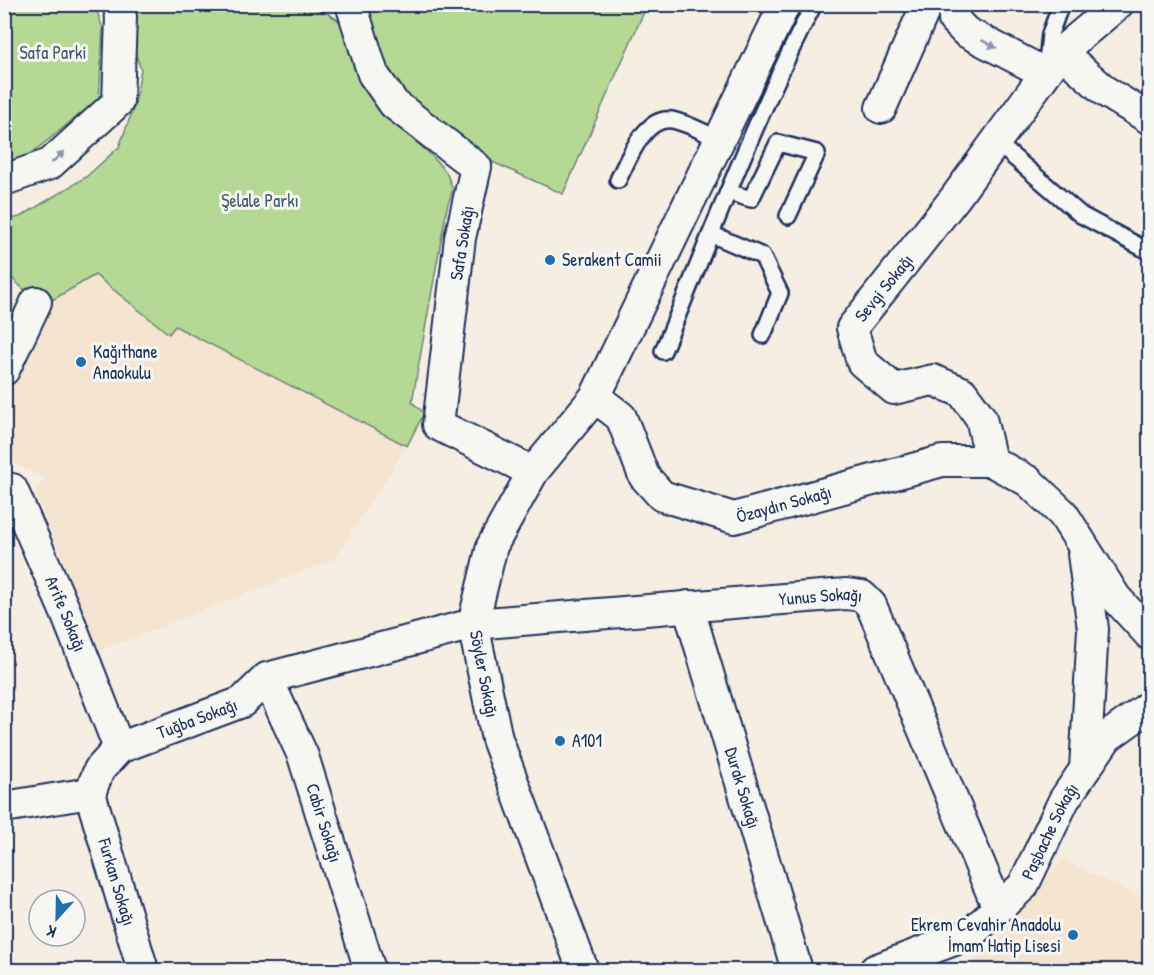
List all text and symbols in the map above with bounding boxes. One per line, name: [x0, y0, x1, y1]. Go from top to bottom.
one-way arrow: [980, 39, 997, 49]
park label: Safa Parki: [19, 40, 87, 65]
one-way arrow: [50, 150, 65, 164]
park label: Şelale Parkı: [221, 188, 299, 213]
street label: Safa Sokağı: [443, 204, 480, 282]
place label: Serakent Camii: [562, 247, 662, 272]
street label: Sevgi Sokağı: [848, 248, 919, 327]
marker: Serakent Camii: [543, 253, 557, 267]
place label: Kağıthane Anaokulu: [93, 339, 158, 385]
marker: Kağıthane Anaokulu: [74, 355, 88, 369]
street label: Özaydın Sokağı: [733, 479, 834, 529]
street label: Arife Sokağı: [39, 572, 93, 655]
street label: Yunus Sokağı: [778, 581, 864, 611]
street label: Söyler Sokağı: [464, 628, 505, 720]
street label: Tuğba Sokağı: [153, 692, 241, 745]
place label: A101: [572, 728, 602, 753]
marker: A101: [553, 734, 567, 748]
street label: Durak Sokağı: [719, 744, 767, 831]
street label: Paşbache Sokağı: [1015, 778, 1084, 884]
street label: Cabir Sokağı: [300, 780, 349, 865]
street label: Furkan Sokağı: [92, 834, 142, 929]
north arrow: [27, 888, 87, 948]
place label: Ekrem Cevahir Anadolu İmam Hatip Lisesi: [911, 912, 1061, 958]
text: K: [43, 920, 59, 944]
marker: Ekrem Cevahir Anadolu İmam Hatip Lisesi: [1066, 928, 1080, 942]

